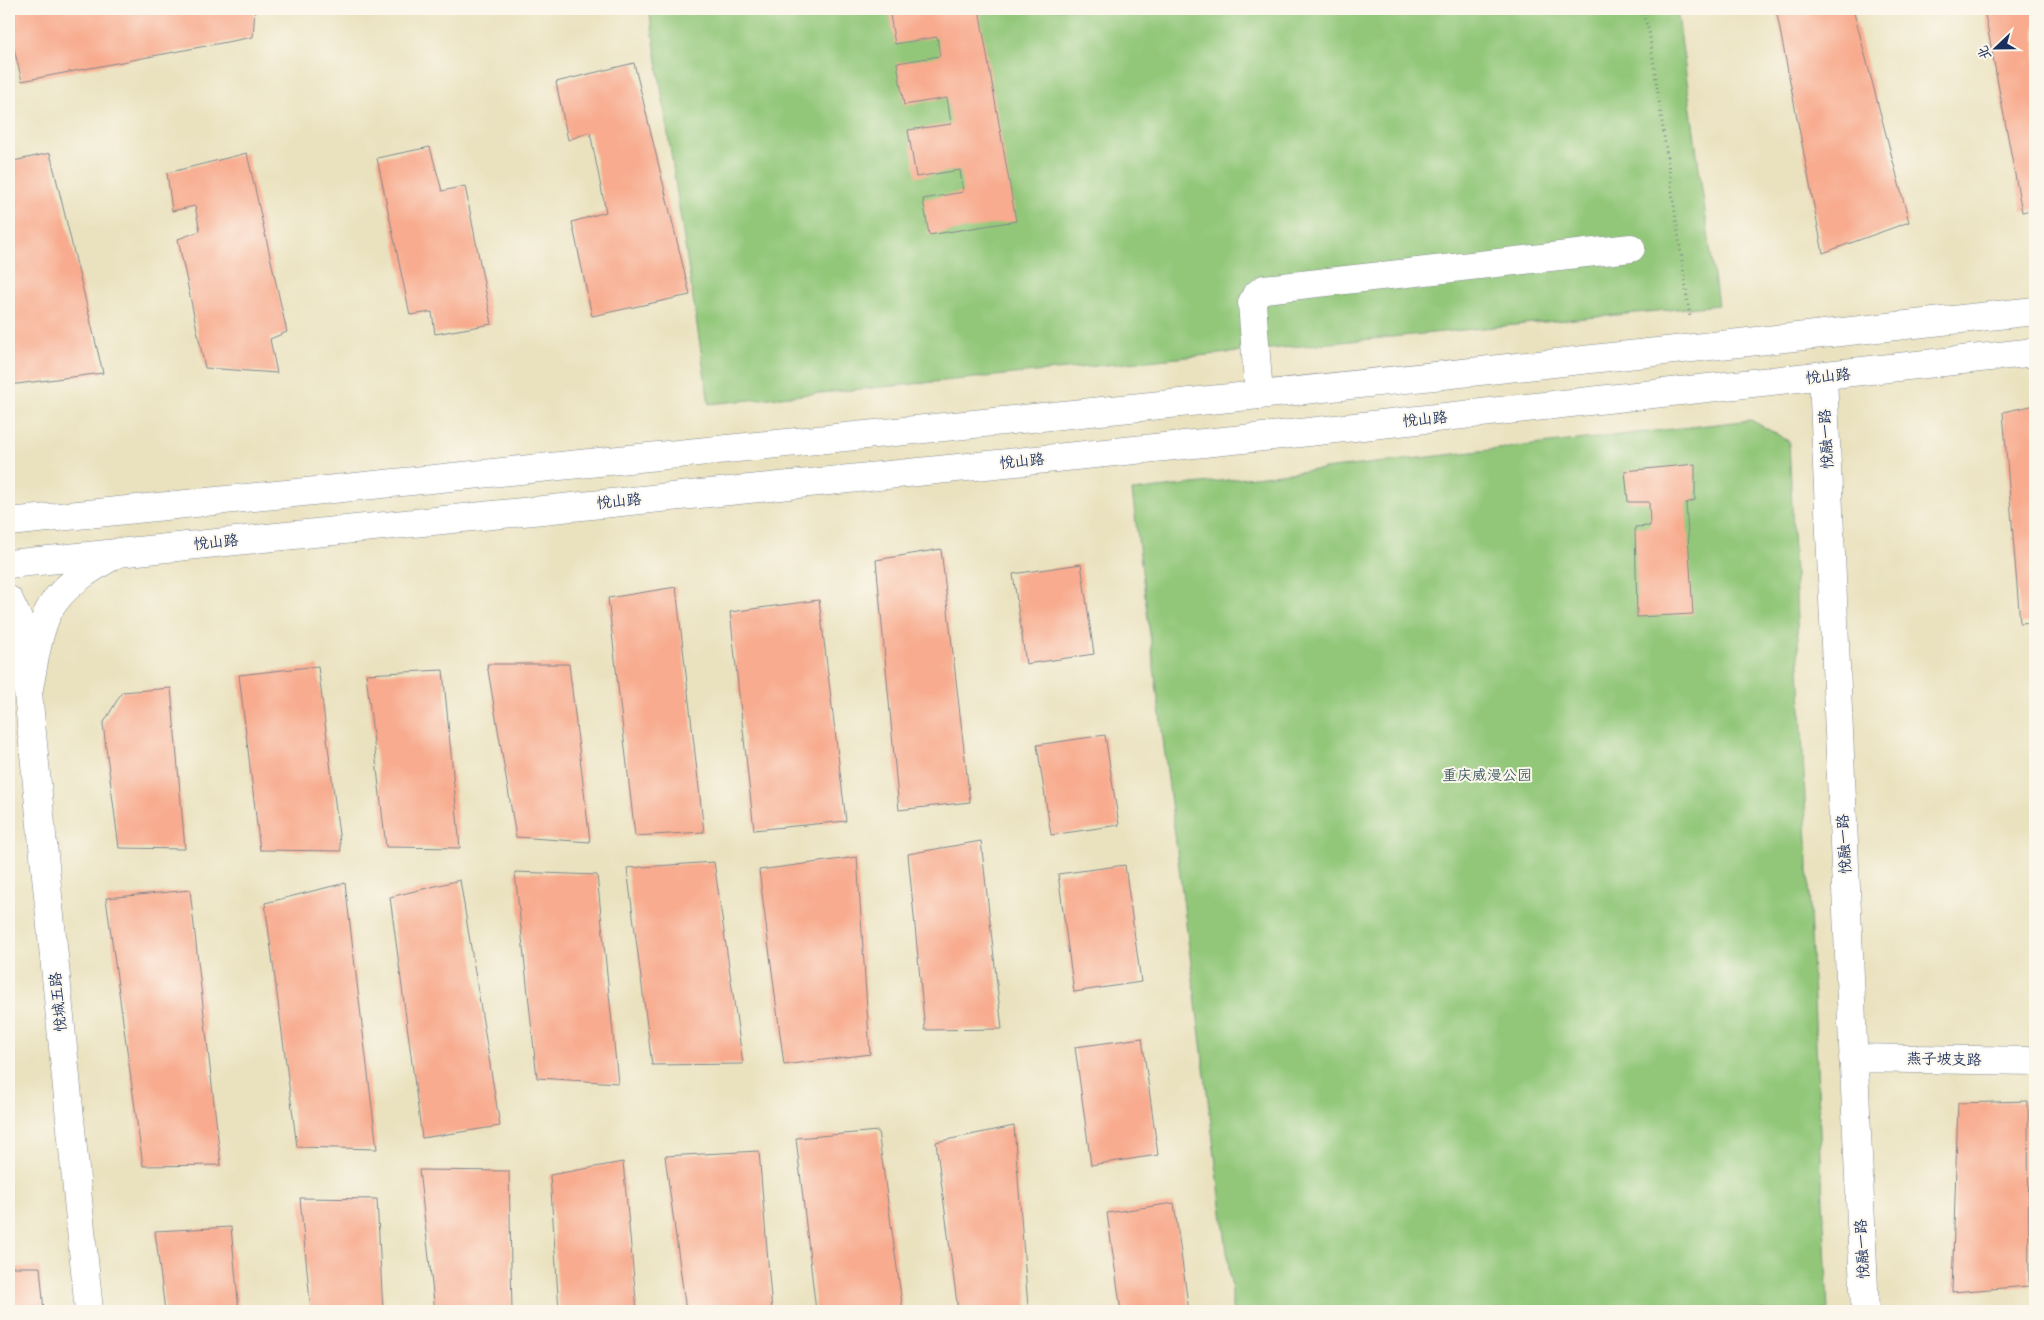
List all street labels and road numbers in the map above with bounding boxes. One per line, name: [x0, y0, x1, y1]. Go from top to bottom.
street label: 悦山路: [1804, 361, 1851, 388]
street label: 悦山路: [1401, 404, 1448, 431]
street label: 悦融一路: [1811, 409, 1838, 470]
street label: 悦山路: [998, 446, 1045, 473]
street label: 悦山路: [595, 486, 642, 513]
street label: 悦山路: [192, 527, 239, 554]
street label: 悦融一路: [1829, 814, 1856, 875]
street label: 悦城五路: [42, 971, 71, 1033]
street label: 燕子坡支路: [1906, 1045, 1982, 1070]
street label: 悦融一路: [1847, 1219, 1874, 1280]

